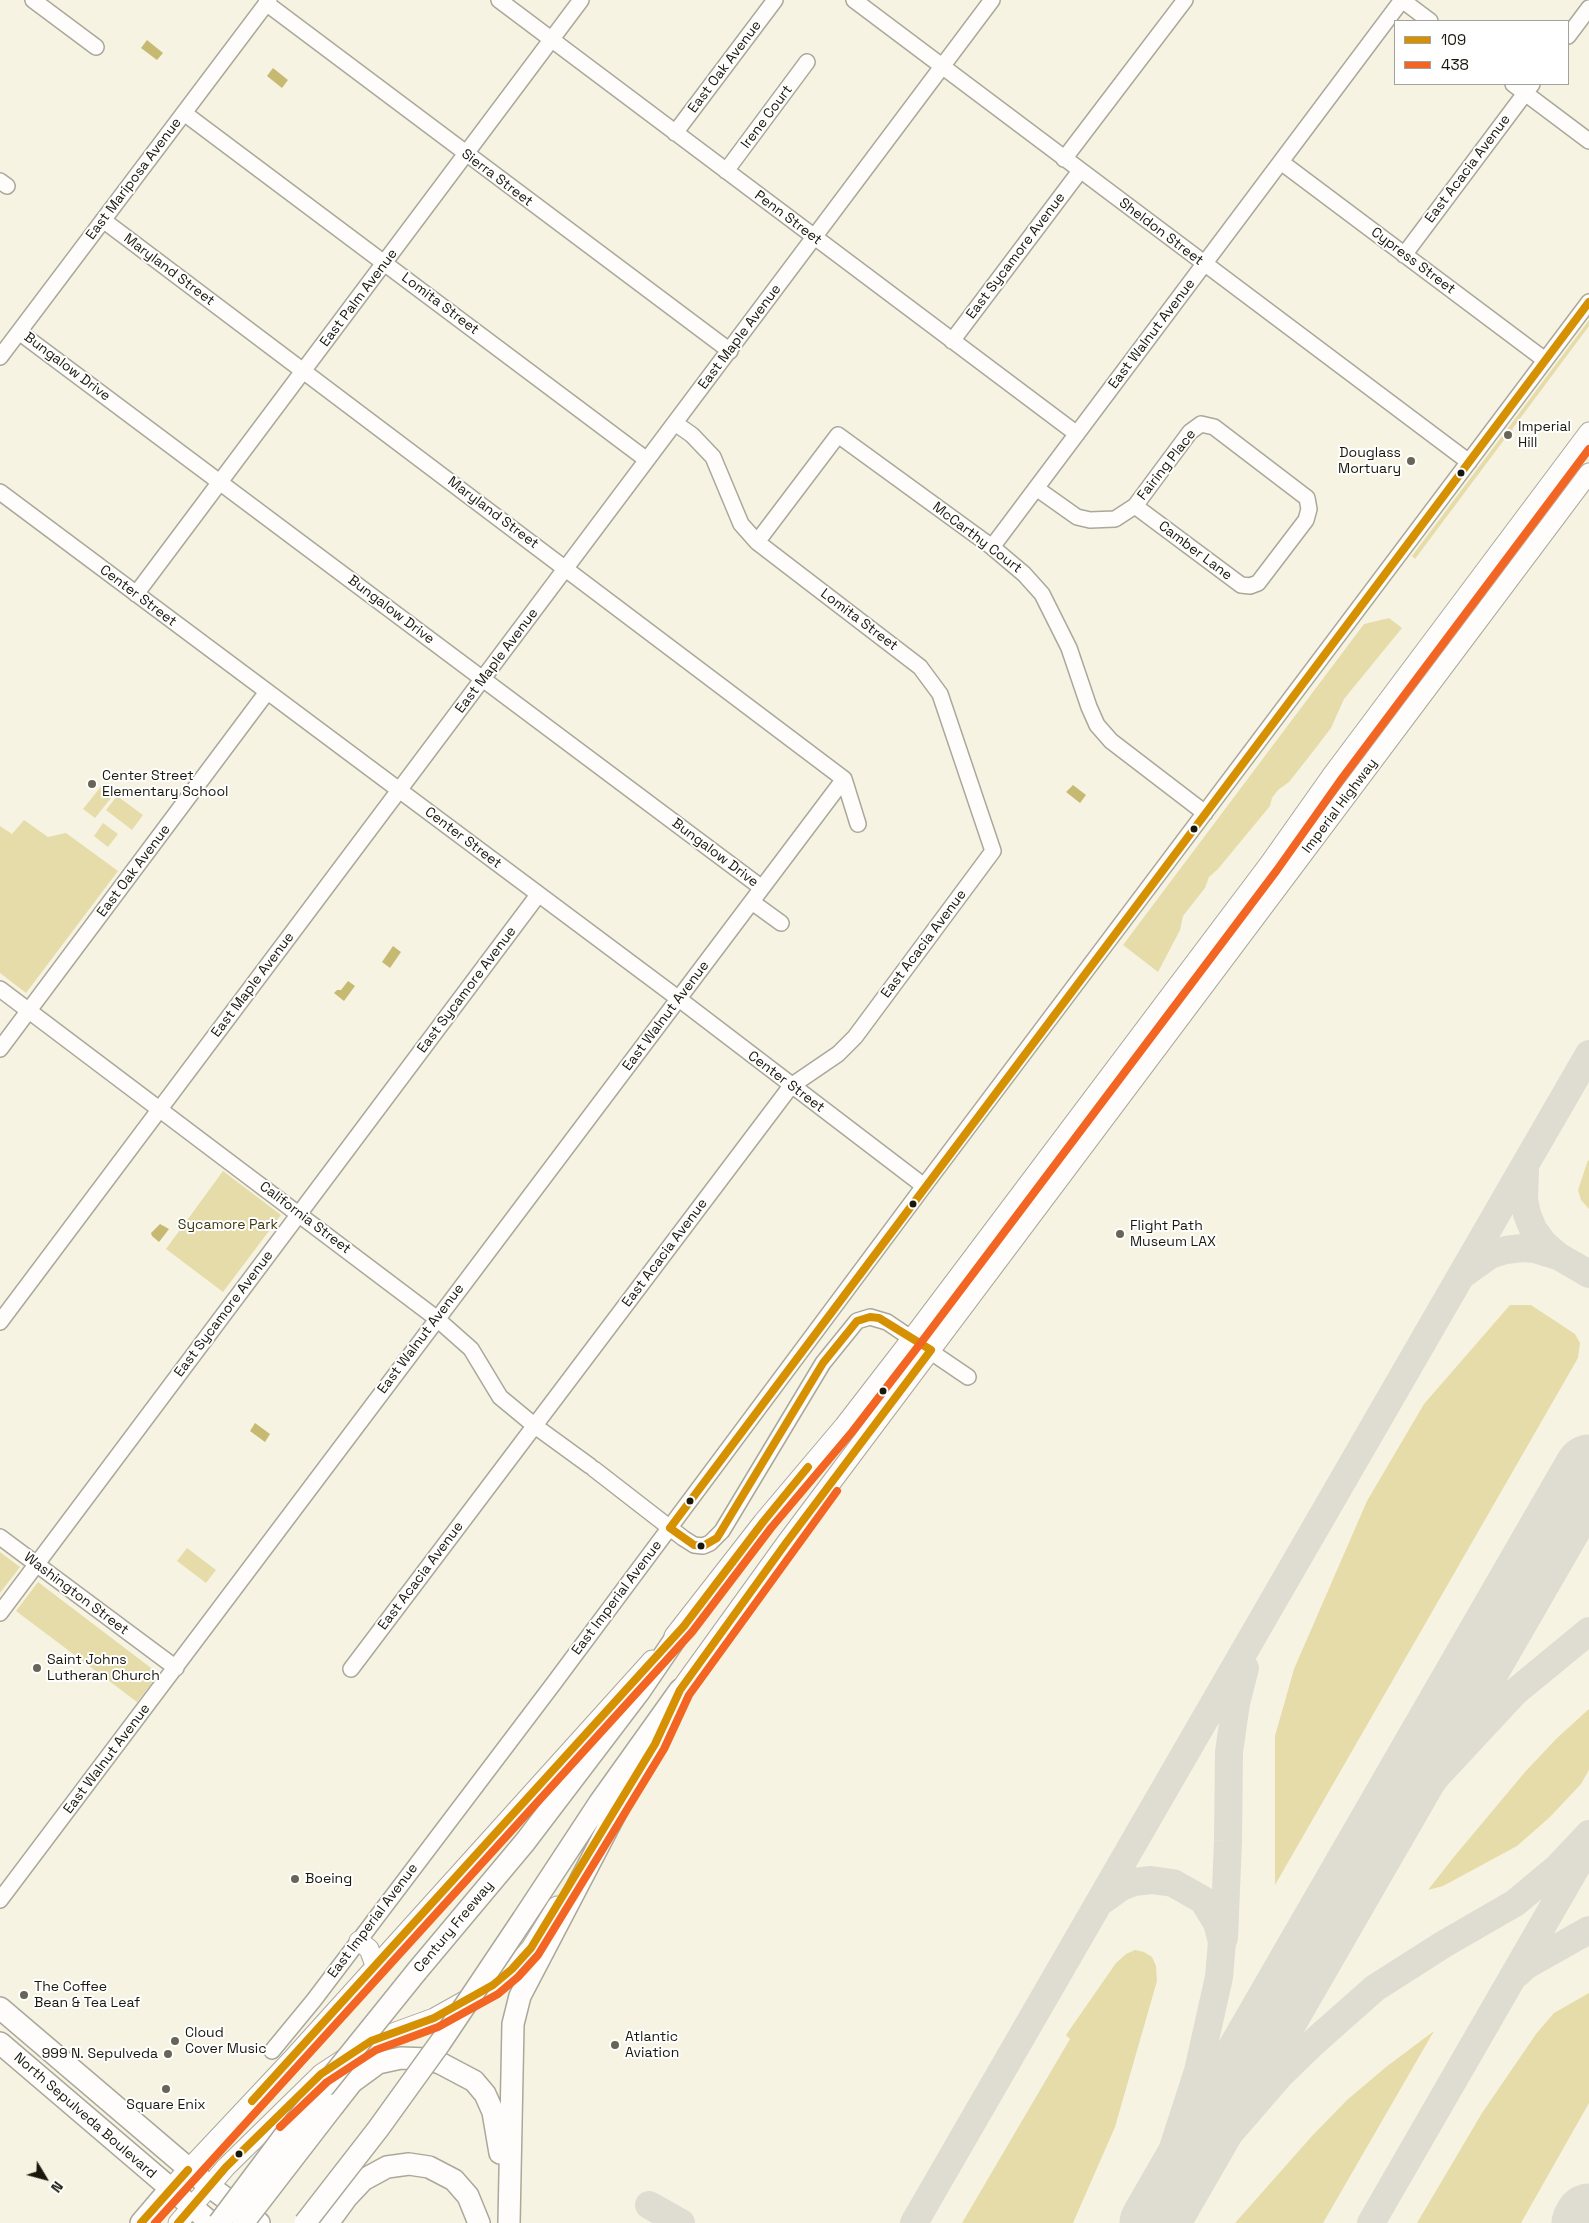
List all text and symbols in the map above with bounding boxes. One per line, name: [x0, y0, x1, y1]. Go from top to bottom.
street label: East Oak Avenue: [685, 18, 765, 116]
legend: [1394, 20, 1569, 85]
text: 109: [1441, 30, 1466, 49]
text: 438: [1441, 55, 1469, 74]
street label: Irene Court: [738, 82, 796, 152]
street label: East Acacia Avenue: [1422, 112, 1514, 226]
street label: East Mariposa Avenue: [83, 115, 185, 243]
street label: Sierra Street: [458, 146, 536, 210]
street label: Penn Street: [751, 187, 825, 249]
street label: East Sycamore Avenue: [963, 190, 1069, 322]
street label: Sheldon Street: [1115, 195, 1207, 269]
street label: Cypress Street: [1368, 224, 1458, 298]
street label: Maryland Street: [120, 230, 218, 310]
street label: East Palm Avenue: [317, 246, 401, 350]
street label: Lomita Street: [398, 269, 482, 339]
street label: East Walnut Avenue: [1105, 276, 1199, 392]
street label: East Maple Avenue: [695, 281, 785, 393]
street label: Bungalow Drive: [21, 329, 113, 405]
place label: Imperial Hill: [1518, 419, 1571, 452]
street label: Fairing Place: [1134, 426, 1200, 504]
marker: Imperial Hill: [1502, 429, 1514, 441]
place label: Douglass Mortuary: [1338, 445, 1401, 478]
marker: Douglass Mortuary: [1405, 455, 1417, 467]
unlabelled marker: [1456, 468, 1466, 478]
street label: Maryland Street: [444, 473, 542, 553]
street label: McCarthy Court: [929, 499, 1025, 577]
street label: Camber Lane: [1155, 518, 1235, 584]
street label: Center Street: [96, 562, 180, 630]
street label: Bungalow Drive: [345, 572, 437, 648]
street label: Lomita Street: [817, 585, 901, 655]
street label: East Maple Avenue: [452, 605, 542, 717]
street label: Imperial Highway: [1299, 755, 1381, 857]
place label: Center Street Elementary School: [102, 768, 228, 800]
marker: Center Street Elementary School: [86, 778, 98, 790]
street label: Center Street: [421, 804, 505, 872]
street label: Bungalow Drive: [669, 815, 761, 891]
street label: East Oak Avenue: [94, 822, 174, 920]
unlabelled marker: [1189, 824, 1199, 834]
street label: East Acacia Avenue: [878, 887, 970, 1001]
street label: East Sycamore Avenue: [414, 924, 520, 1056]
street label: East Maple Avenue: [208, 929, 298, 1041]
street label: East Walnut Avenue: [619, 958, 713, 1074]
street label: Center Street: [744, 1048, 828, 1116]
street label: California Street: [256, 1178, 354, 1258]
street label: East Acacia Avenue: [619, 1196, 711, 1310]
unlabelled marker: [908, 1199, 918, 1209]
park label: Sycamore Park: [178, 1217, 278, 1233]
place label: Flight Path Museum LAX: [1130, 1218, 1216, 1250]
marker: Flight Path Museum LAX: [1114, 1228, 1126, 1240]
street label: East Sycamore Avenue: [171, 1248, 277, 1380]
street label: East Walnut Avenue: [374, 1281, 468, 1397]
unlabelled marker: [878, 1386, 888, 1396]
unlabelled marker: [685, 1496, 695, 1506]
street label: East Acacia Avenue: [375, 1519, 467, 1633]
street label: East Imperial Avenue: [568, 1537, 666, 1659]
unlabelled marker: [696, 1541, 706, 1551]
street label: Washington Street: [20, 1549, 132, 1639]
place label: Saint Johns Lutheran Church: [47, 1652, 160, 1684]
marker: Saint Johns Lutheran Church: [31, 1662, 43, 1674]
street label: East Walnut Avenue: [60, 1701, 154, 1817]
street label: East Imperial Avenue: [324, 1860, 422, 1982]
place label: Boeing: [305, 1871, 352, 1887]
marker: Boeing: [289, 1873, 301, 1885]
street label: Century Freeway: [411, 1878, 497, 1976]
place label: The Coffee Bean & Tea Leaf: [34, 1979, 140, 2011]
marker: The Coffee Bean & Tea Leaf: [18, 1989, 30, 2001]
place label: Cloud Cover Music: [185, 2025, 267, 2058]
place label: Atlantic Aviation: [625, 2029, 679, 2062]
marker: Cloud Cover Music: [169, 2035, 181, 2047]
marker: Atlantic Aviation: [609, 2039, 621, 2051]
place label: 999 N. Sepulveda: [42, 2046, 158, 2062]
marker: 999 N. Sepulveda: [162, 2048, 174, 2060]
street label: North Sepulveda Boulevard: [10, 2050, 160, 2182]
marker: Square Enix: [160, 2083, 172, 2095]
place label: Square Enix: [126, 2097, 206, 2113]
unlabelled marker: [234, 2149, 244, 2159]
north arrow: [20, 2153, 70, 2203]
text: N: [47, 2178, 67, 2196]

